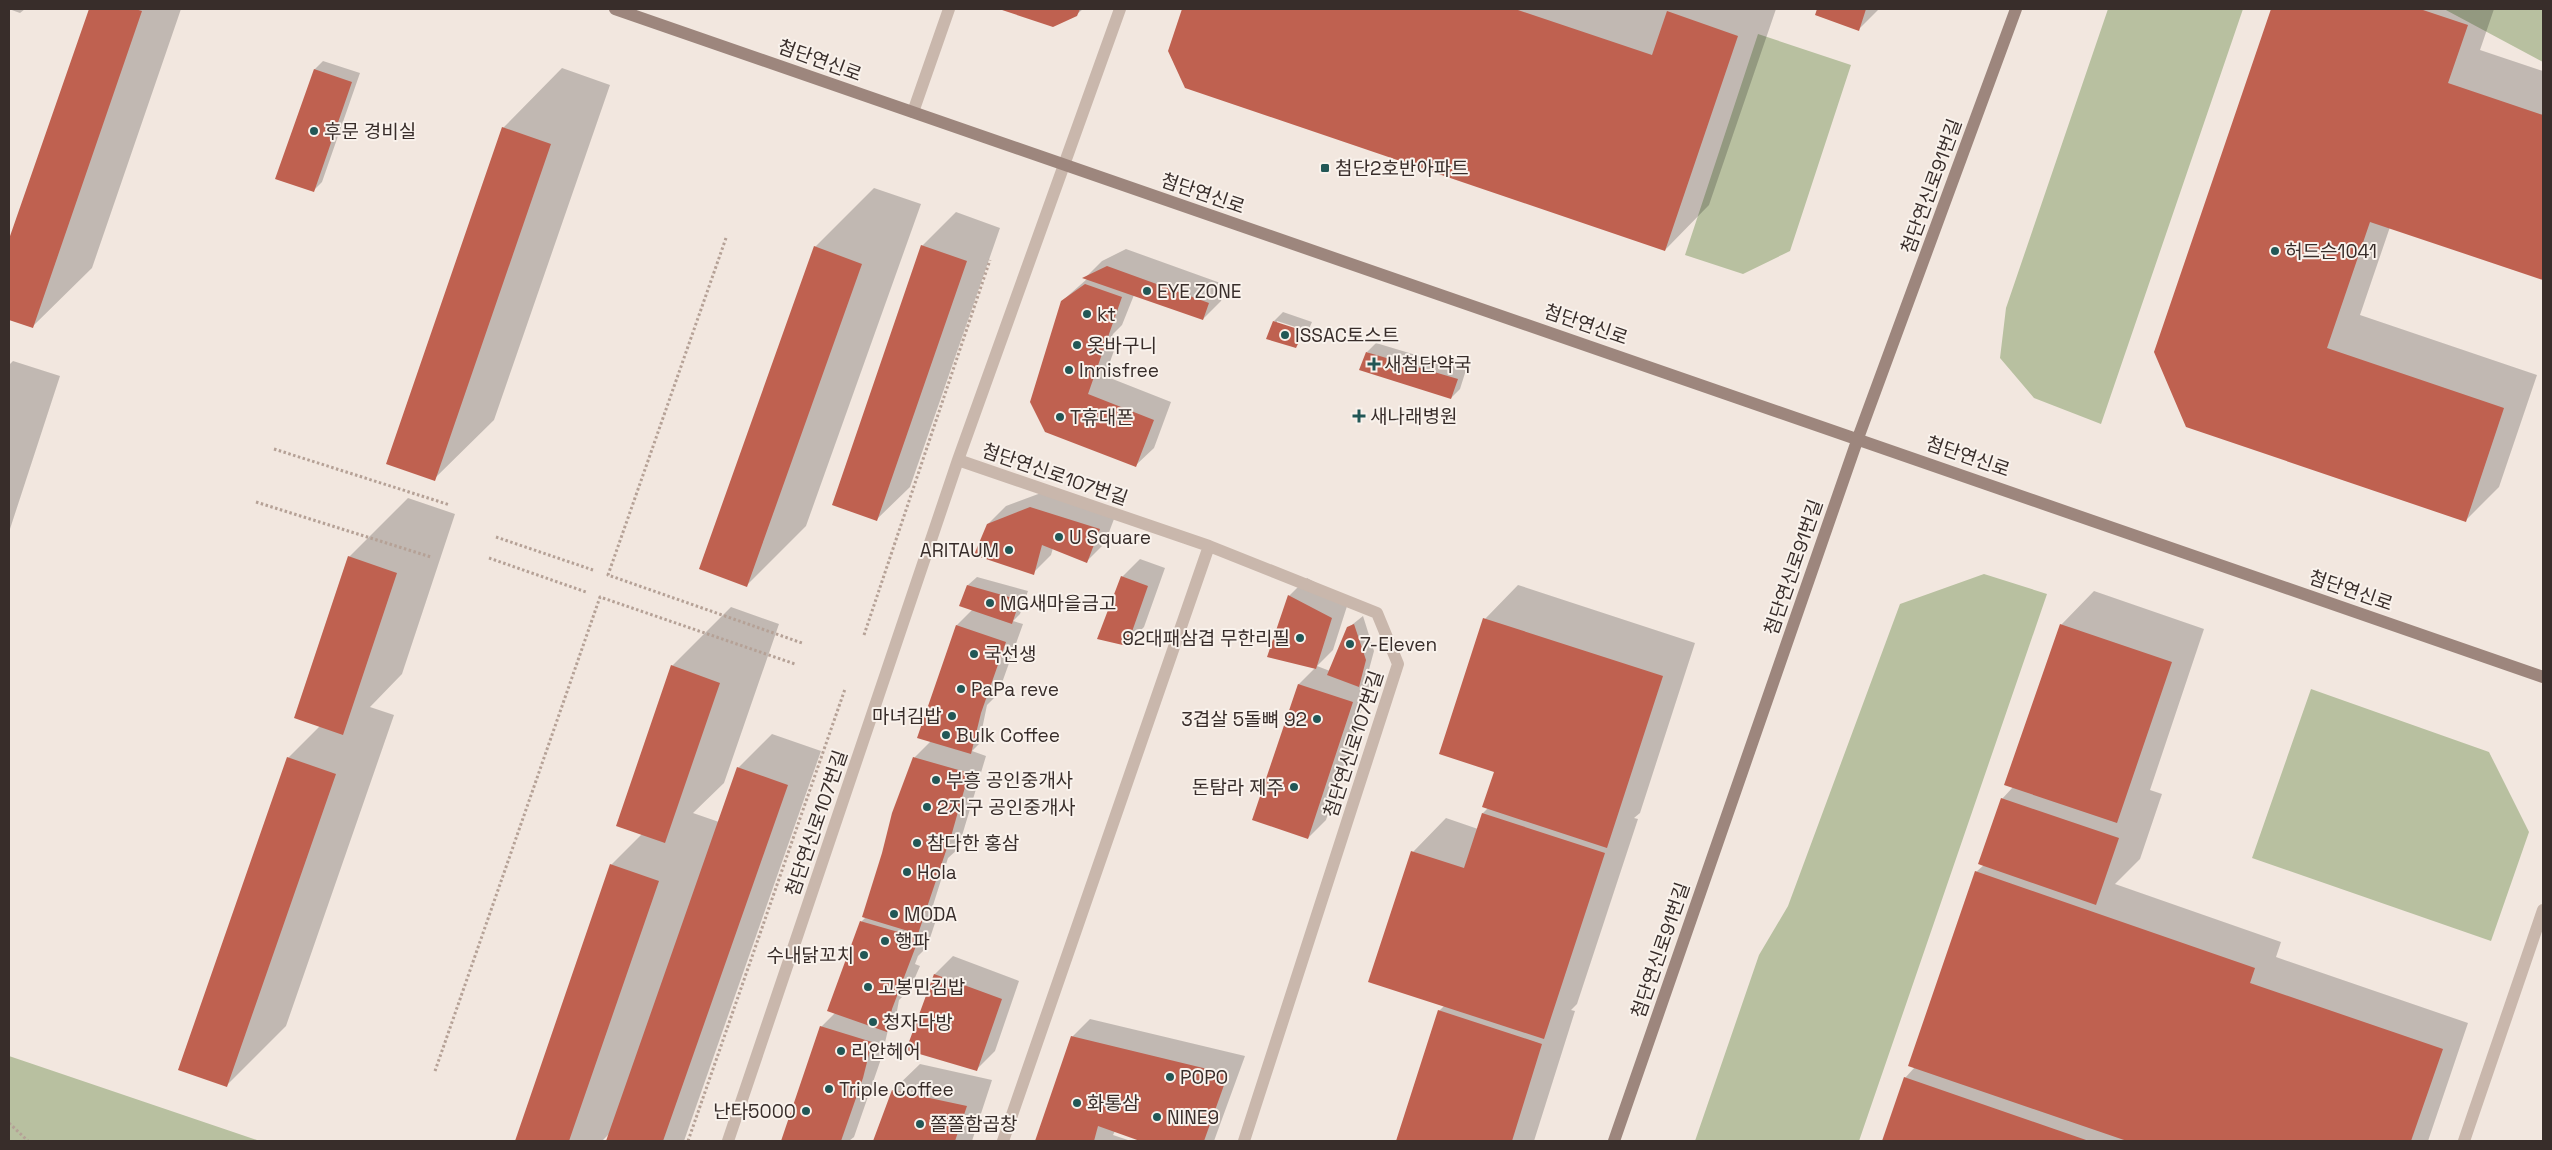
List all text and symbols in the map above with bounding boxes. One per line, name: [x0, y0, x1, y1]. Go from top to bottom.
street label: 첨단연신로: [774, 34, 865, 87]
street label: 첨단연신로91번길: [1895, 115, 1967, 257]
place label: 후문 경비실: [324, 119, 416, 144]
marker: 후문 경비실: [308, 125, 320, 137]
place label: 첨단2호반아파트: [1335, 156, 1469, 181]
marker: 첨단2호반아파트: [1319, 162, 1331, 174]
street label: 첨단연신로: [1157, 167, 1248, 220]
place label: 허드슨1041: [2285, 239, 2377, 264]
marker: 허드슨1041: [2269, 245, 2281, 257]
place label: EYE ZONE: [1157, 279, 1242, 304]
marker: EYE ZONE: [1141, 285, 1153, 297]
street label: 첨단연신로: [1540, 298, 1631, 351]
place label: kt: [1097, 302, 1116, 327]
marker: kt: [1081, 308, 1093, 320]
place label: ISSAC토스트: [1295, 323, 1399, 348]
marker: ISSAC토스트: [1279, 329, 1291, 341]
place label: 옷바구니: [1087, 333, 1157, 358]
marker: 옷바구니: [1071, 339, 1083, 351]
place label: 새첨단약국: [1384, 352, 1471, 377]
place label: Innisfree: [1079, 358, 1159, 383]
marker: 새첨단약국: [1368, 358, 1380, 370]
marker: Innisfree: [1063, 364, 1075, 376]
place label: 새나래병원: [1370, 404, 1457, 429]
place label: T휴대폰: [1070, 405, 1134, 430]
marker: 새나래병원: [1352, 409, 1366, 423]
marker: T휴대폰: [1054, 411, 1066, 423]
street label: 첨단연신로: [1922, 430, 2013, 483]
street label: 첨단연신로107번길: [979, 438, 1131, 511]
street label: 첨단연신로91번길: [1759, 496, 1828, 638]
place label: U Square: [1069, 525, 1151, 550]
marker: U Square: [1053, 531, 1065, 543]
place label: ARITAUM: [920, 538, 999, 563]
marker: ARITAUM: [1003, 544, 1015, 556]
street label: 첨단연신로: [2305, 564, 2396, 617]
place label: MG새마을금고: [1000, 591, 1116, 616]
marker: MG새마을금고: [984, 597, 996, 609]
place label: 92대패삼겹 무한리필: [1122, 626, 1290, 651]
marker: 92대패삼겹 무한리필: [1294, 632, 1306, 644]
place label: 7-Eleven: [1360, 632, 1437, 657]
marker: 7-Eleven: [1344, 638, 1356, 650]
place label: 국선생: [984, 642, 1036, 667]
marker: 국선생: [968, 648, 980, 660]
street label: 첨단연신로107번길: [1318, 668, 1389, 821]
place label: PaPa reve: [971, 677, 1059, 702]
marker: PaPa reve: [955, 683, 967, 695]
place label: 마녀김밥: [872, 704, 942, 729]
place label: 3겹살 5돌뼈 92: [1181, 707, 1307, 732]
marker: 마녀김밥: [946, 710, 958, 722]
marker: 3겹살 5돌뼈 92: [1311, 713, 1323, 725]
place label: Bulk Coffee: [956, 723, 1060, 748]
marker: Bulk Coffee: [940, 729, 952, 741]
street label: 첨단연신로107번길: [780, 747, 853, 899]
place label: 부흥 공인중개사: [946, 768, 1073, 793]
marker: 부흥 공인중개사: [930, 774, 942, 786]
place label: 돈탐라 제주: [1192, 775, 1284, 800]
marker: 돈탐라 제주: [1288, 781, 1300, 793]
place label: 2지구 공인중개사: [937, 795, 1076, 820]
marker: 2지구 공인중개사: [921, 801, 933, 813]
place label: 참다한 홍삼: [927, 831, 1020, 856]
marker: 참다한 홍삼: [911, 837, 923, 849]
place label: Hola: [917, 860, 957, 885]
marker: Hola: [901, 866, 913, 878]
street label: 첨단연신로91번길: [1626, 879, 1695, 1021]
place label: MODA: [904, 902, 957, 927]
marker: MODA: [888, 908, 900, 920]
place label: 행파: [895, 929, 930, 954]
marker: 행파: [879, 935, 891, 947]
place label: 수내닭꼬치: [767, 943, 854, 968]
marker: 수내닭꼬치: [858, 949, 870, 961]
place label: 고봉민김밥: [878, 975, 965, 1000]
marker: 고봉민김밥: [862, 981, 874, 993]
place label: 청자다방: [883, 1010, 953, 1035]
marker: 청자다방: [867, 1016, 879, 1028]
place label: 리안헤어: [851, 1039, 921, 1064]
marker: 리안헤어: [835, 1045, 847, 1057]
place label: POPO: [1180, 1065, 1228, 1090]
marker: POPO: [1164, 1071, 1176, 1083]
place label: Triple Coffee: [839, 1077, 954, 1102]
marker: Triple Coffee: [823, 1083, 835, 1095]
place label: 화통삼: [1087, 1091, 1140, 1116]
marker: 화통삼: [1071, 1097, 1083, 1109]
place label: 난타5000: [713, 1099, 796, 1124]
marker: 난타5000: [800, 1105, 812, 1117]
place label: NINE9: [1167, 1105, 1219, 1130]
marker: NINE9: [1151, 1111, 1163, 1123]
place label: 쫄쫄함곱창: [930, 1112, 1017, 1137]
marker: 쫄쫄함곱창: [914, 1118, 926, 1130]

